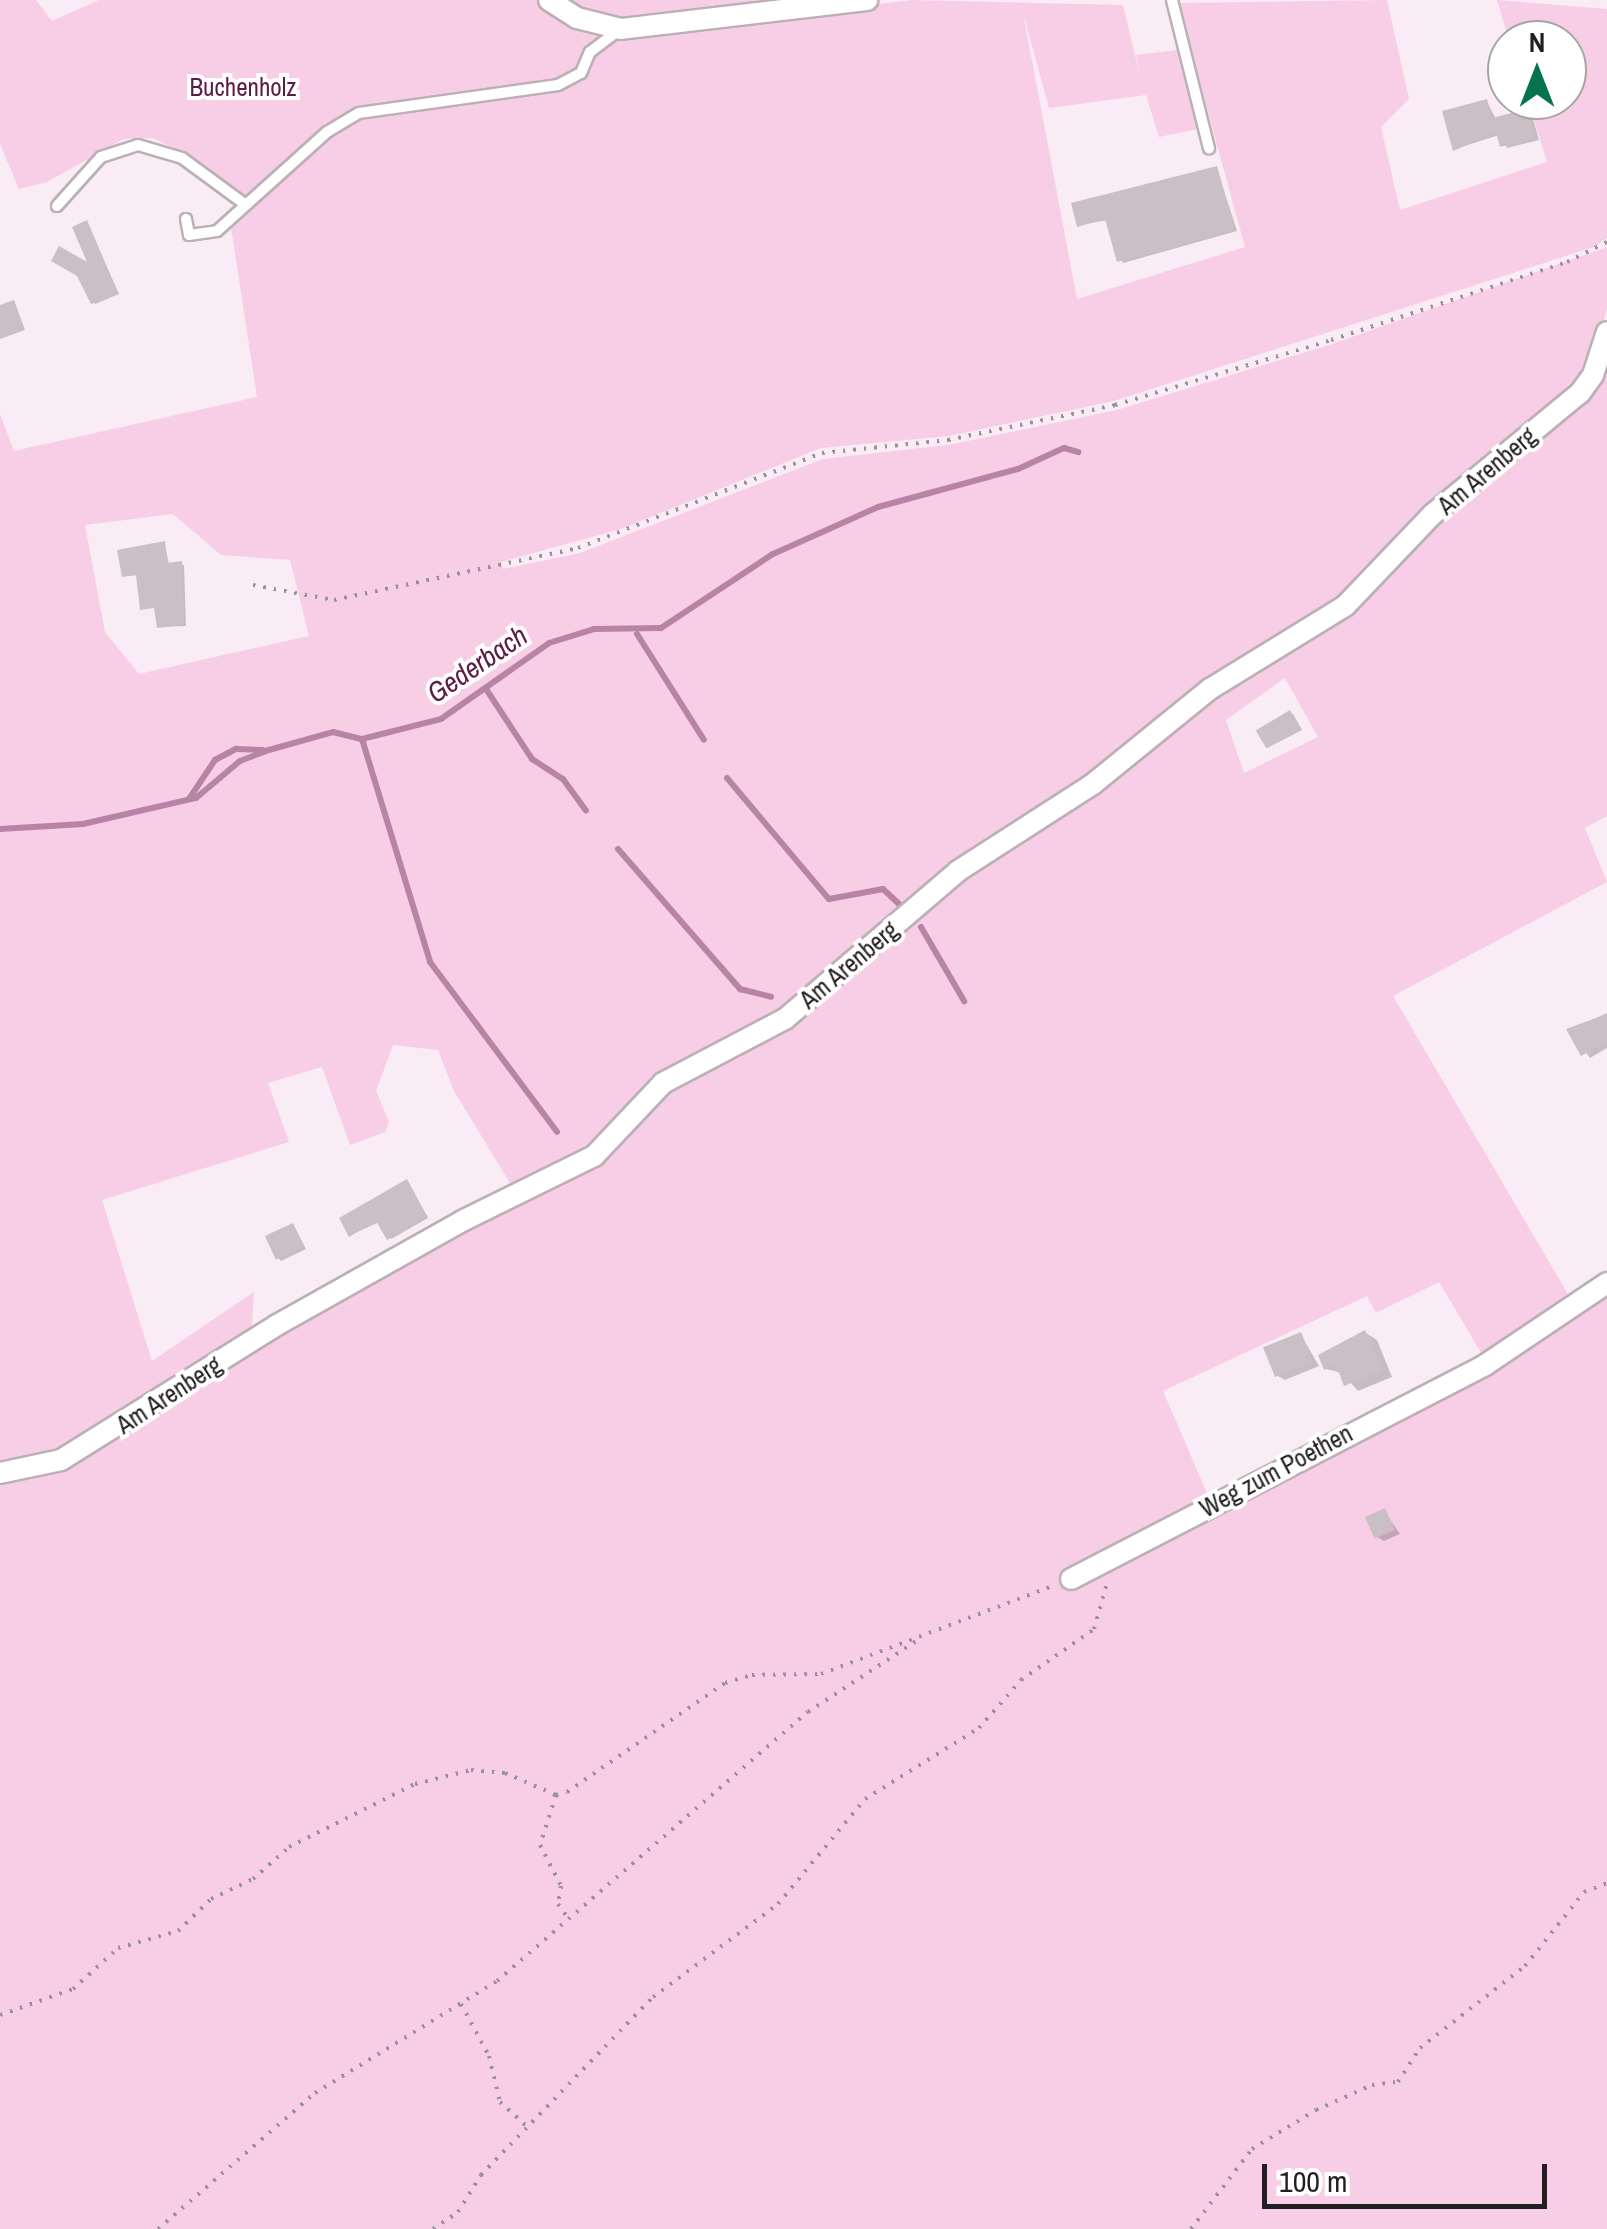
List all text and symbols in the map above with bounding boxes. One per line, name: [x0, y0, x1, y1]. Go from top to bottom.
north arrow: [1487, 20, 1587, 120]
text: N: [1529, 23, 1545, 61]
park label: Buchenholz: [189, 72, 297, 102]
street label: Am Arenberg: [1431, 421, 1543, 521]
water label: Gederbach: [421, 618, 533, 710]
street label: Am Arenberg: [793, 915, 905, 1015]
street label: Am Arenberg: [110, 1350, 228, 1440]
street label: Weg zum Poethen: [1195, 1418, 1357, 1524]
scale bar: [1267, 2144, 1552, 2206]
text: 100 m: [1279, 2161, 1347, 2201]

